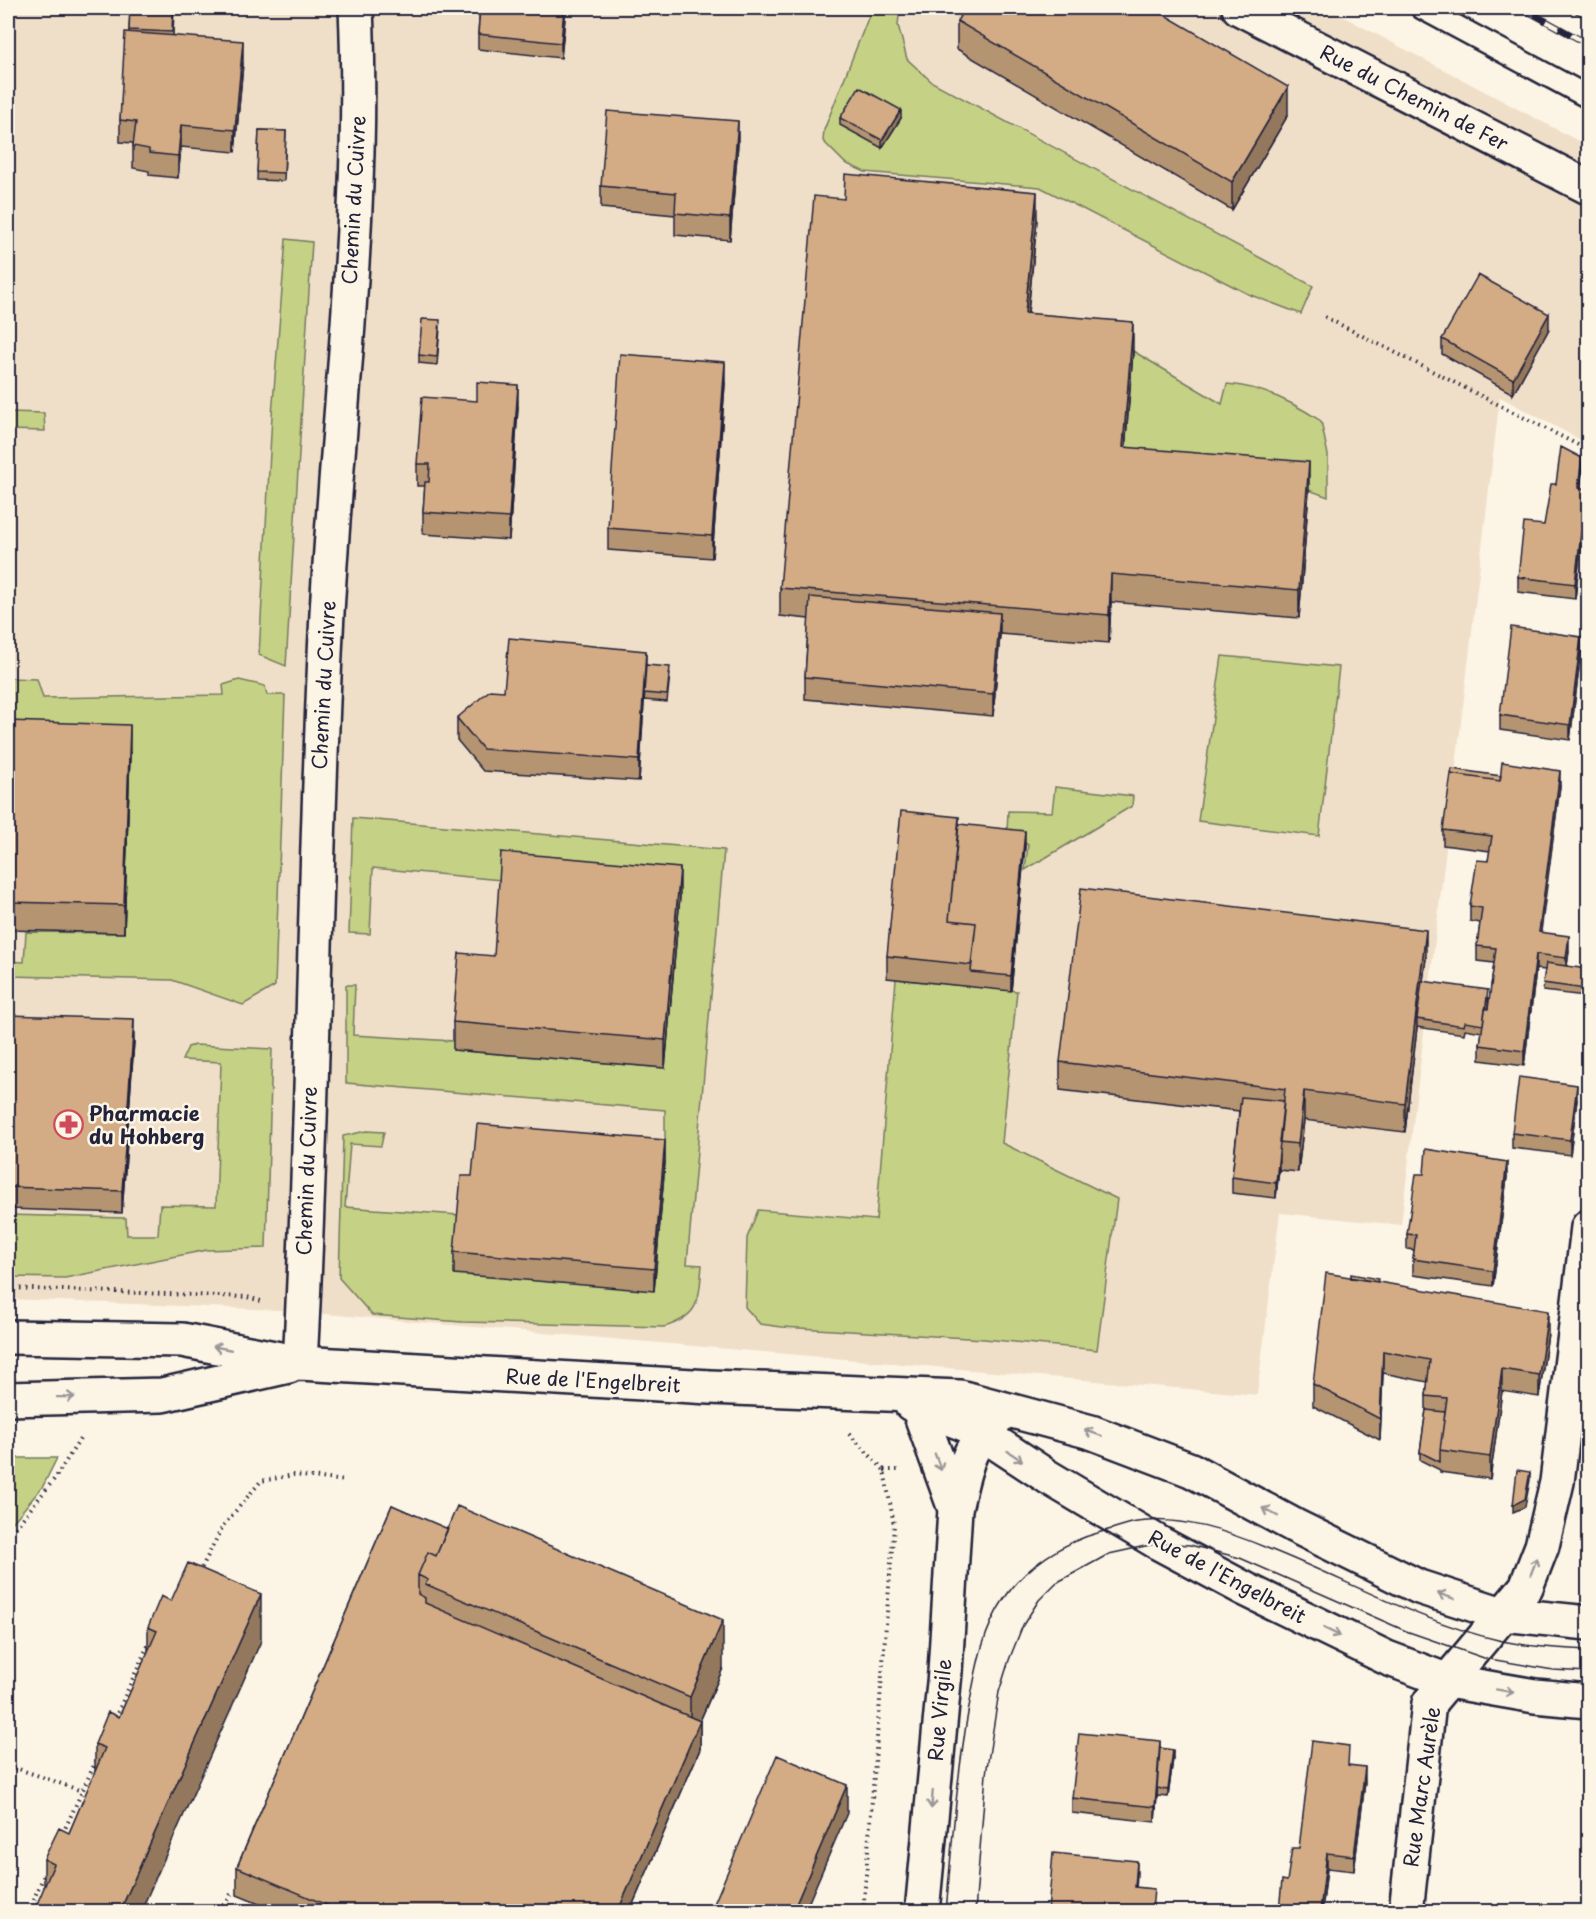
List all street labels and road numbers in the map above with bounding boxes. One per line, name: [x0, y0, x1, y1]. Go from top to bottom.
street label: Rue du Chemin de Fer: [1315, 37, 1515, 158]
street label: Chemin du Cuivre: [334, 115, 372, 285]
street label: Chemin du Cuivre: [304, 600, 342, 770]
street label: Chemin du Cuivre: [288, 1086, 324, 1256]
street label: Rue de l'Engelbreit: [505, 1360, 681, 1400]
street label: Rue de l'Engelbreit: [1143, 1522, 1312, 1630]
street label: Rue Virgile: [920, 1657, 958, 1762]
street label: Rue Marc Aurèle: [1395, 1705, 1447, 1869]

